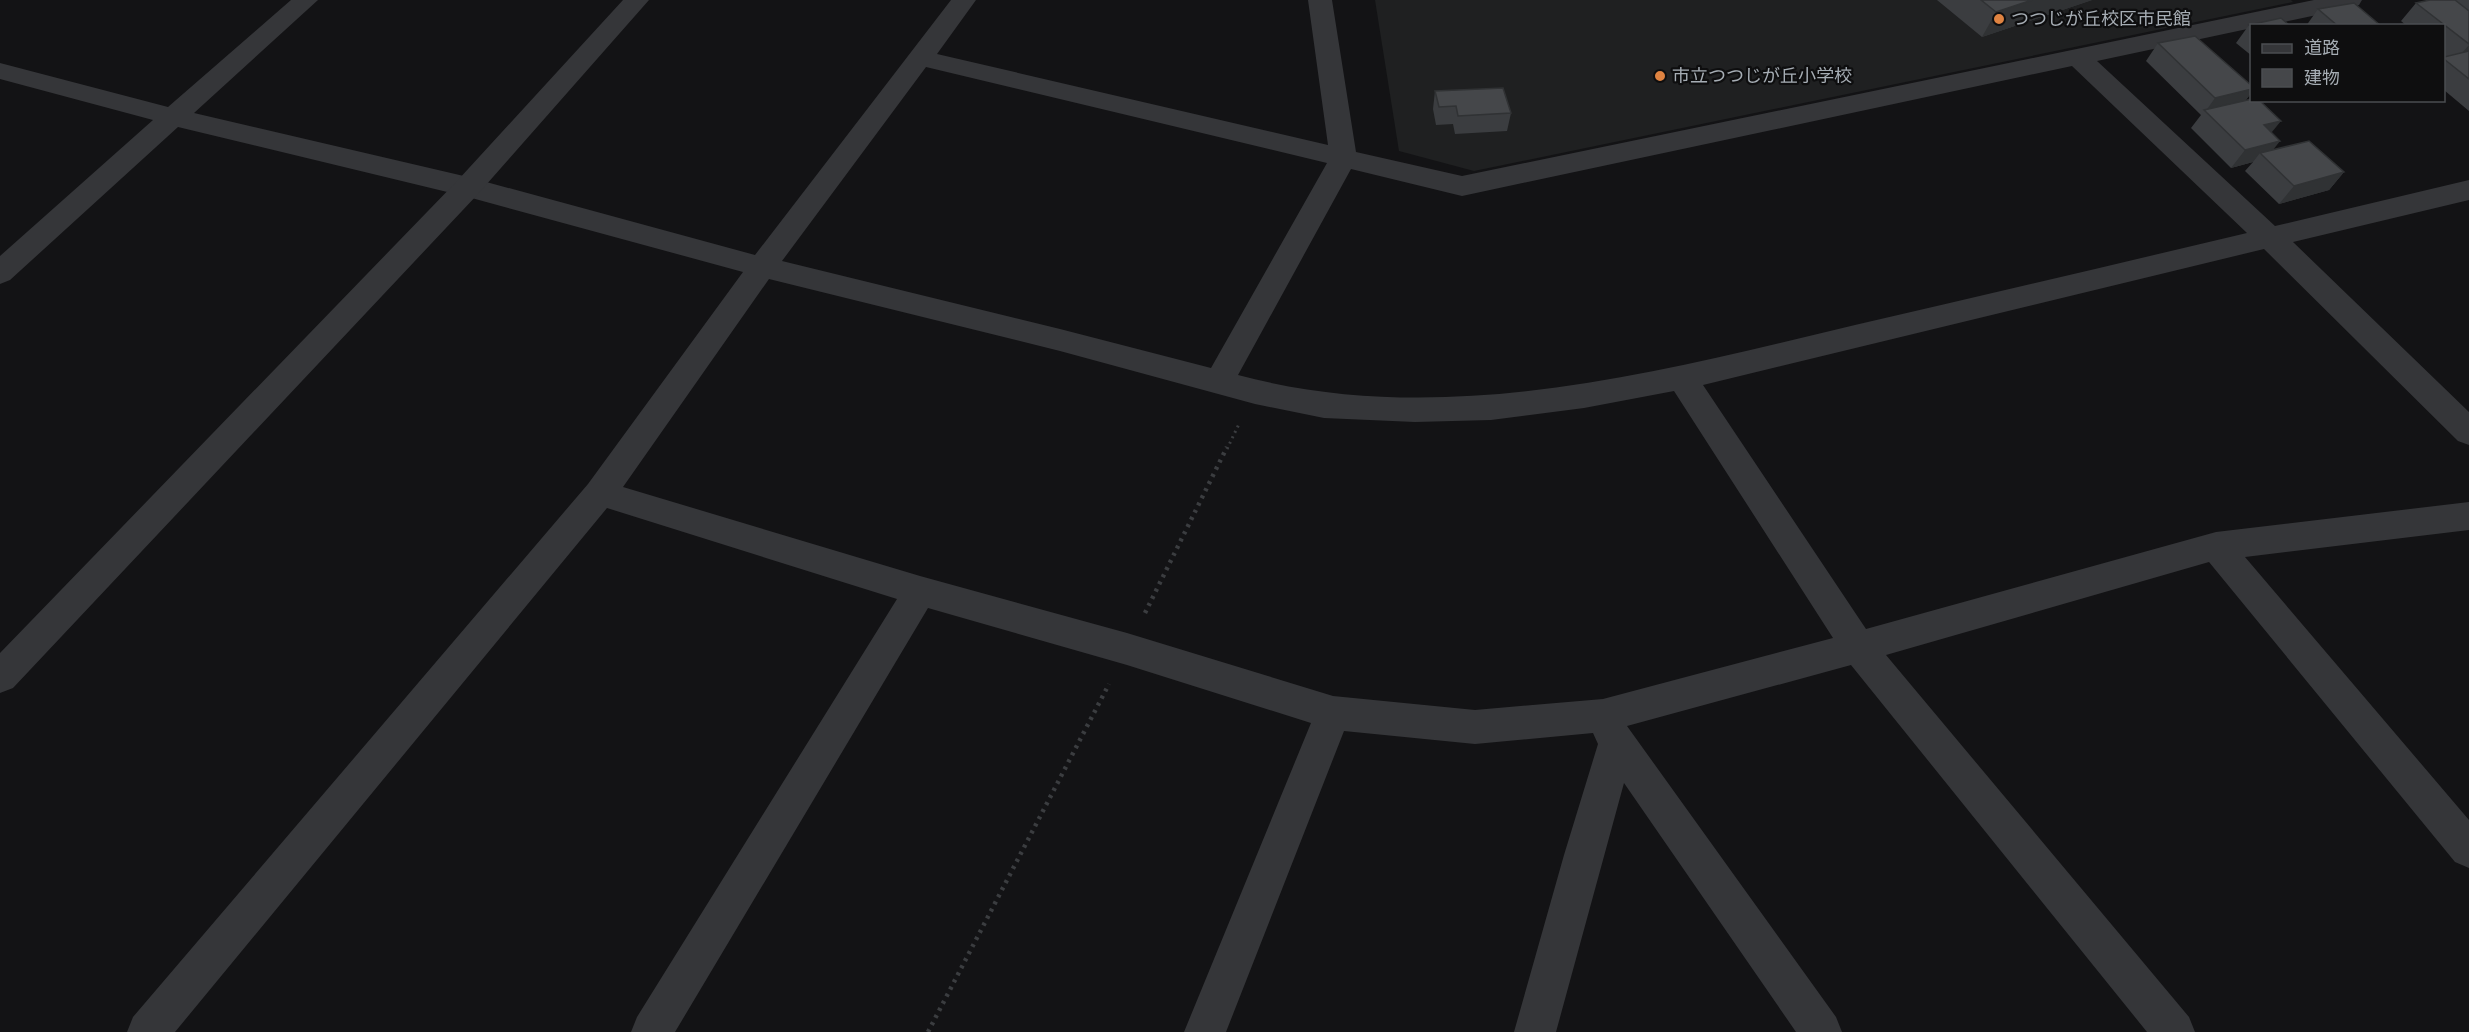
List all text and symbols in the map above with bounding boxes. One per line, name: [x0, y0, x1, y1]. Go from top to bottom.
place label: つつじが丘校区市民館: [2011, 7, 2191, 29]
marker: つつじが丘校区市民館: [1992, 12, 2006, 26]
legend: [2250, 24, 2445, 102]
text: 道路: [2304, 36, 2340, 58]
place label: 市立つつじが丘小学校: [1672, 64, 1852, 86]
text: 建物: [2304, 66, 2340, 88]
marker: 市立つつじが丘小学校: [1653, 69, 1667, 83]

